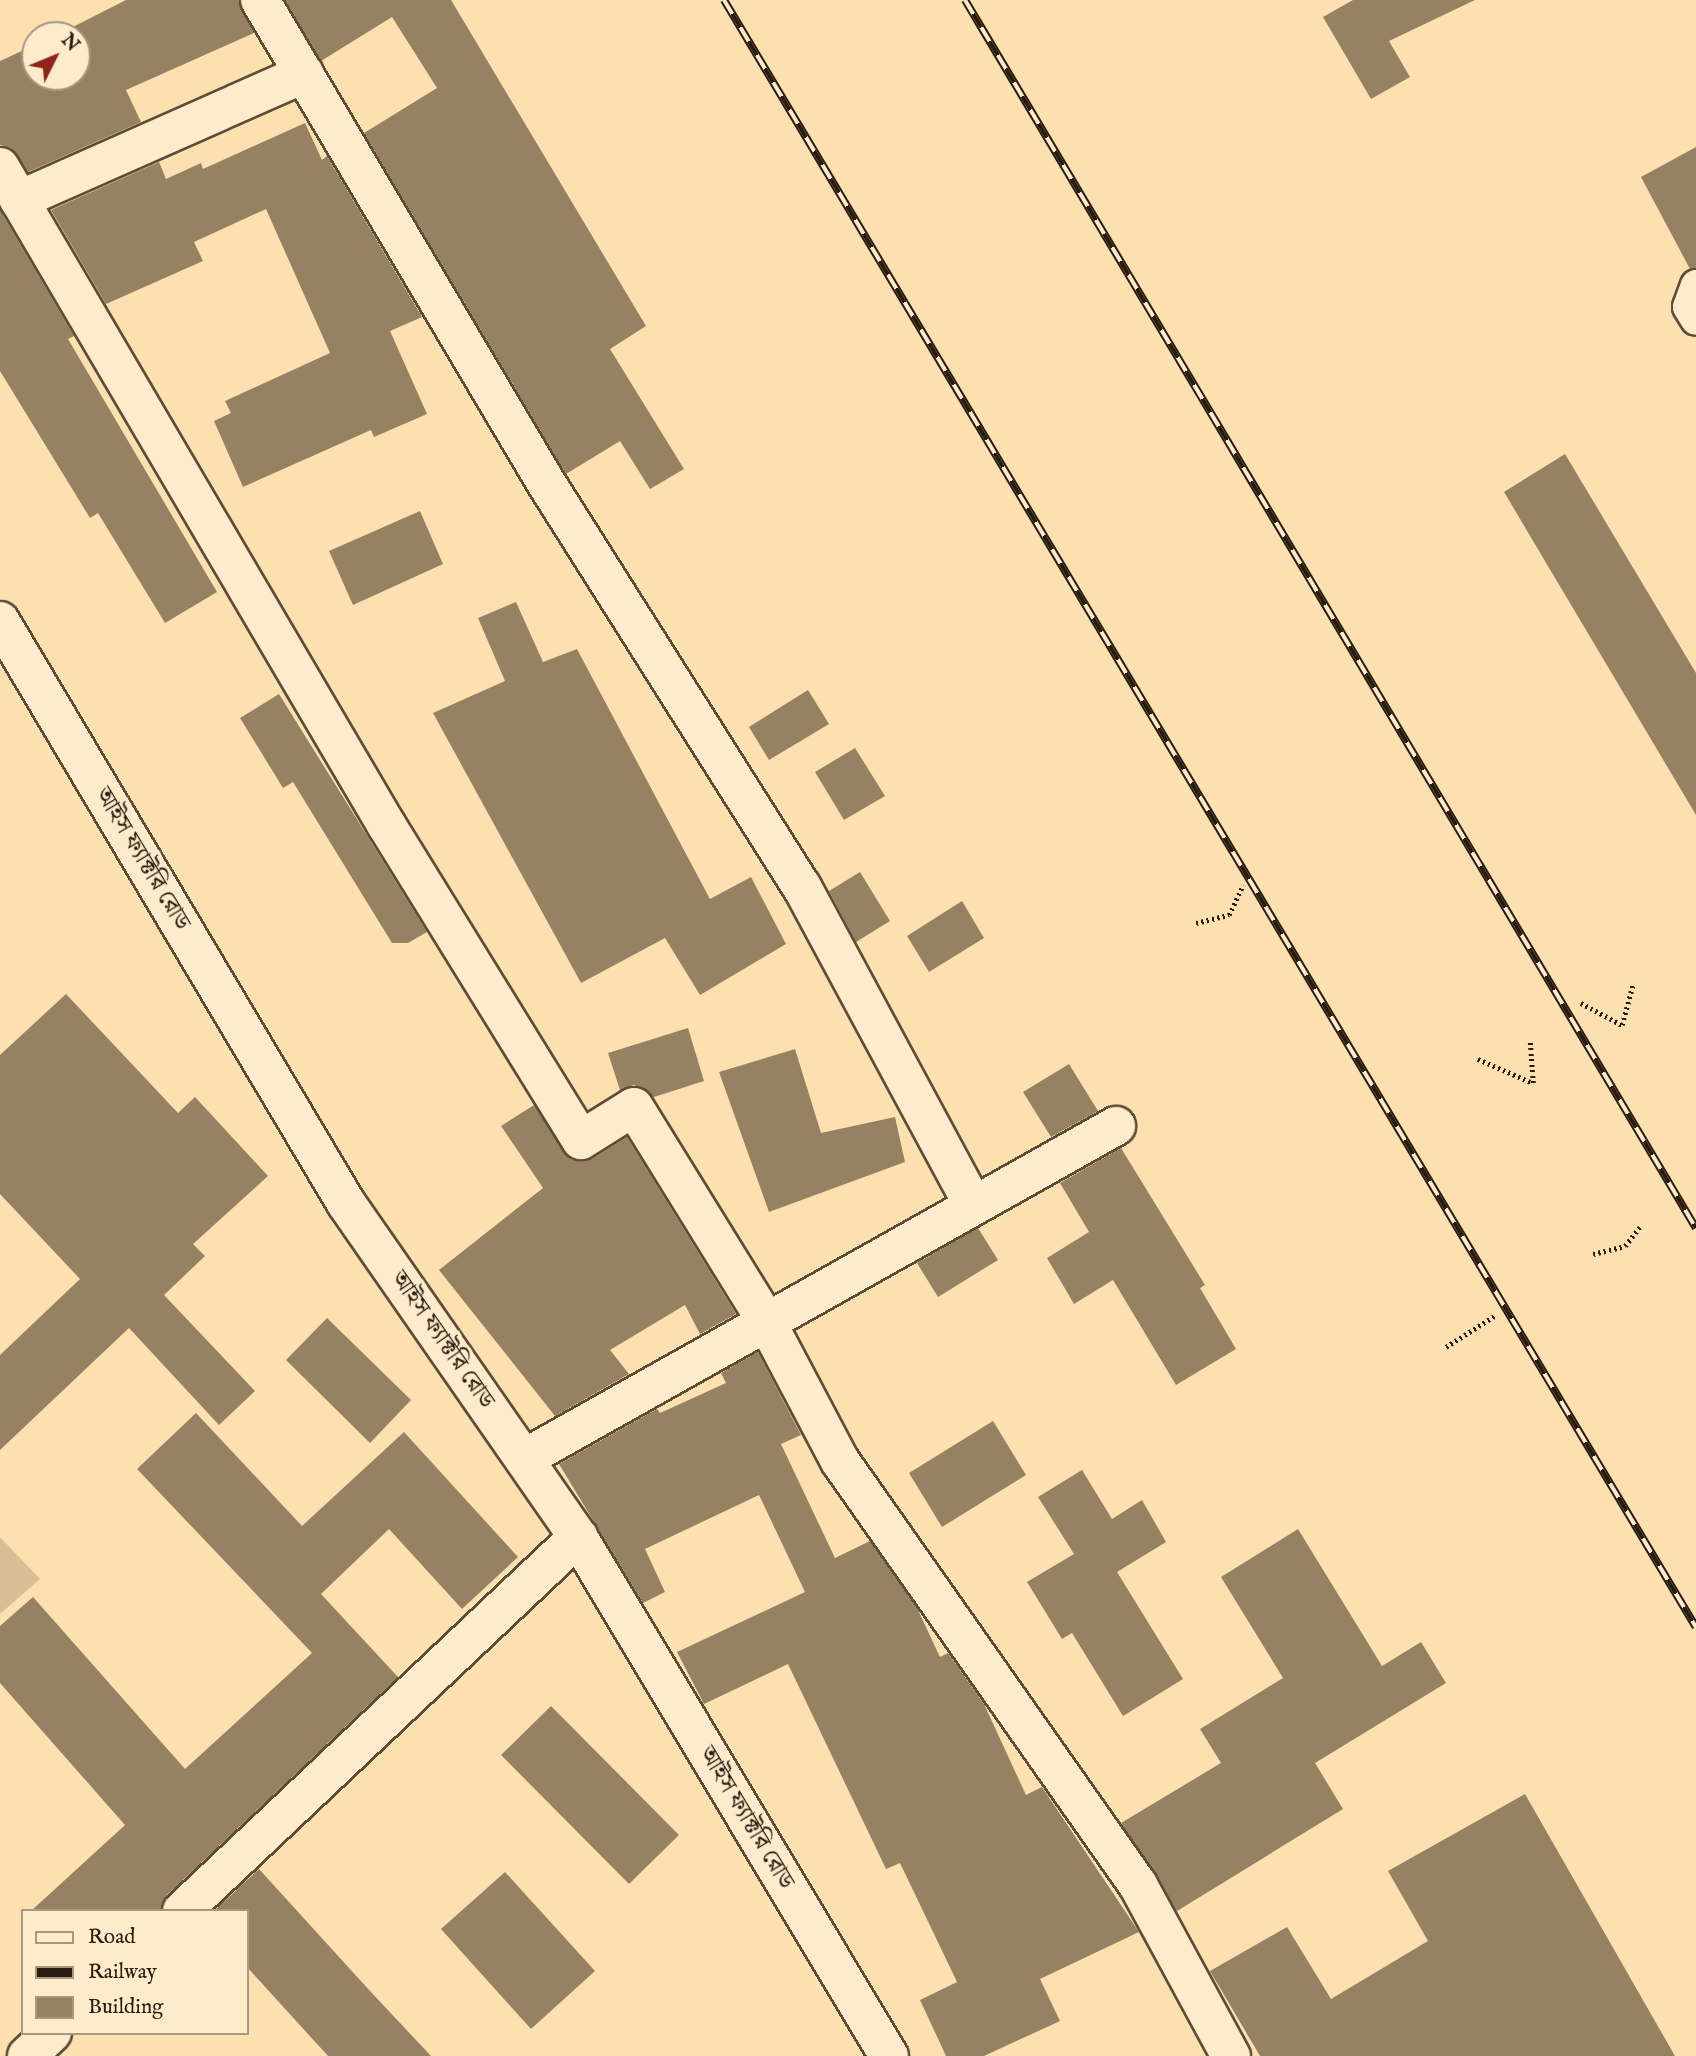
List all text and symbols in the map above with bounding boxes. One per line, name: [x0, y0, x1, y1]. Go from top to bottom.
north arrow: [21, 21, 91, 91]
text: N: [56, 29, 84, 57]
street label: আইস ফ্যাক্টরি রোড: [88, 782, 196, 936]
street label: আইস ফ্যাক্টরি রোড: [384, 1266, 500, 1414]
street label: আইস ফ্যাক্টরি রোড: [692, 1741, 800, 1895]
legend: [21, 1909, 248, 2035]
text: Road: [88, 1924, 135, 1951]
text: Railway: [88, 1959, 157, 1986]
text: Building: [88, 1994, 163, 2021]

